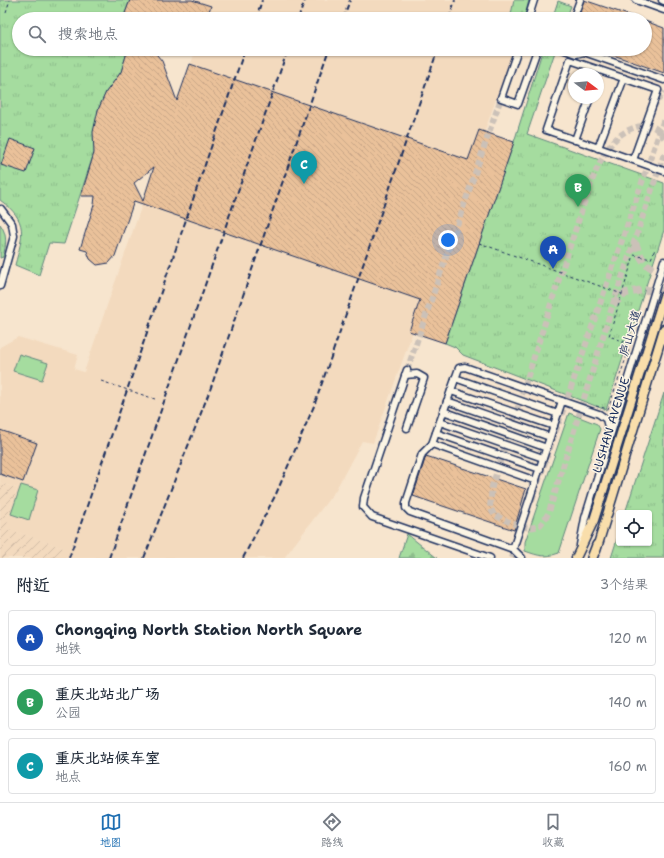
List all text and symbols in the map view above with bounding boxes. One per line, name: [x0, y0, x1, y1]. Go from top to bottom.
search box: [12, 12, 652, 56]
icon: search: [26, 23, 48, 45]
text: 搜索地点: [58, 24, 118, 44]
north arrow: [568, 68, 604, 104]
pin: C: [291, 151, 317, 184]
pin: B: [565, 174, 591, 207]
your location: [438, 230, 458, 250]
pin: A: [540, 236, 566, 269]
street label: 庐山大道: [615, 308, 645, 358]
street label: LUSHAN AVENUE: [589, 375, 633, 475]
map controls: [616, 510, 652, 546]
button: locate: [616, 510, 652, 546]
text: 附近: [16, 574, 50, 596]
text: 3个结果: [600, 576, 648, 593]
text: Chongqing North Station North Square: [55, 620, 362, 640]
text: A: [25, 630, 35, 647]
text: 120 m: [609, 630, 647, 647]
text: 地铁: [55, 640, 81, 657]
text: 重庆北站北广场: [55, 684, 160, 704]
text: B: [26, 694, 34, 711]
text: 140 m: [608, 694, 647, 711]
text: 公园: [55, 704, 81, 721]
text: 重庆北站候车室: [55, 748, 160, 768]
text: C: [26, 758, 34, 775]
text: 160 m: [609, 758, 647, 775]
text: 地点: [55, 768, 81, 785]
tab: 地图: [100, 811, 122, 850]
tab: 路线: [321, 811, 343, 850]
tab: 收藏: [542, 811, 564, 850]

